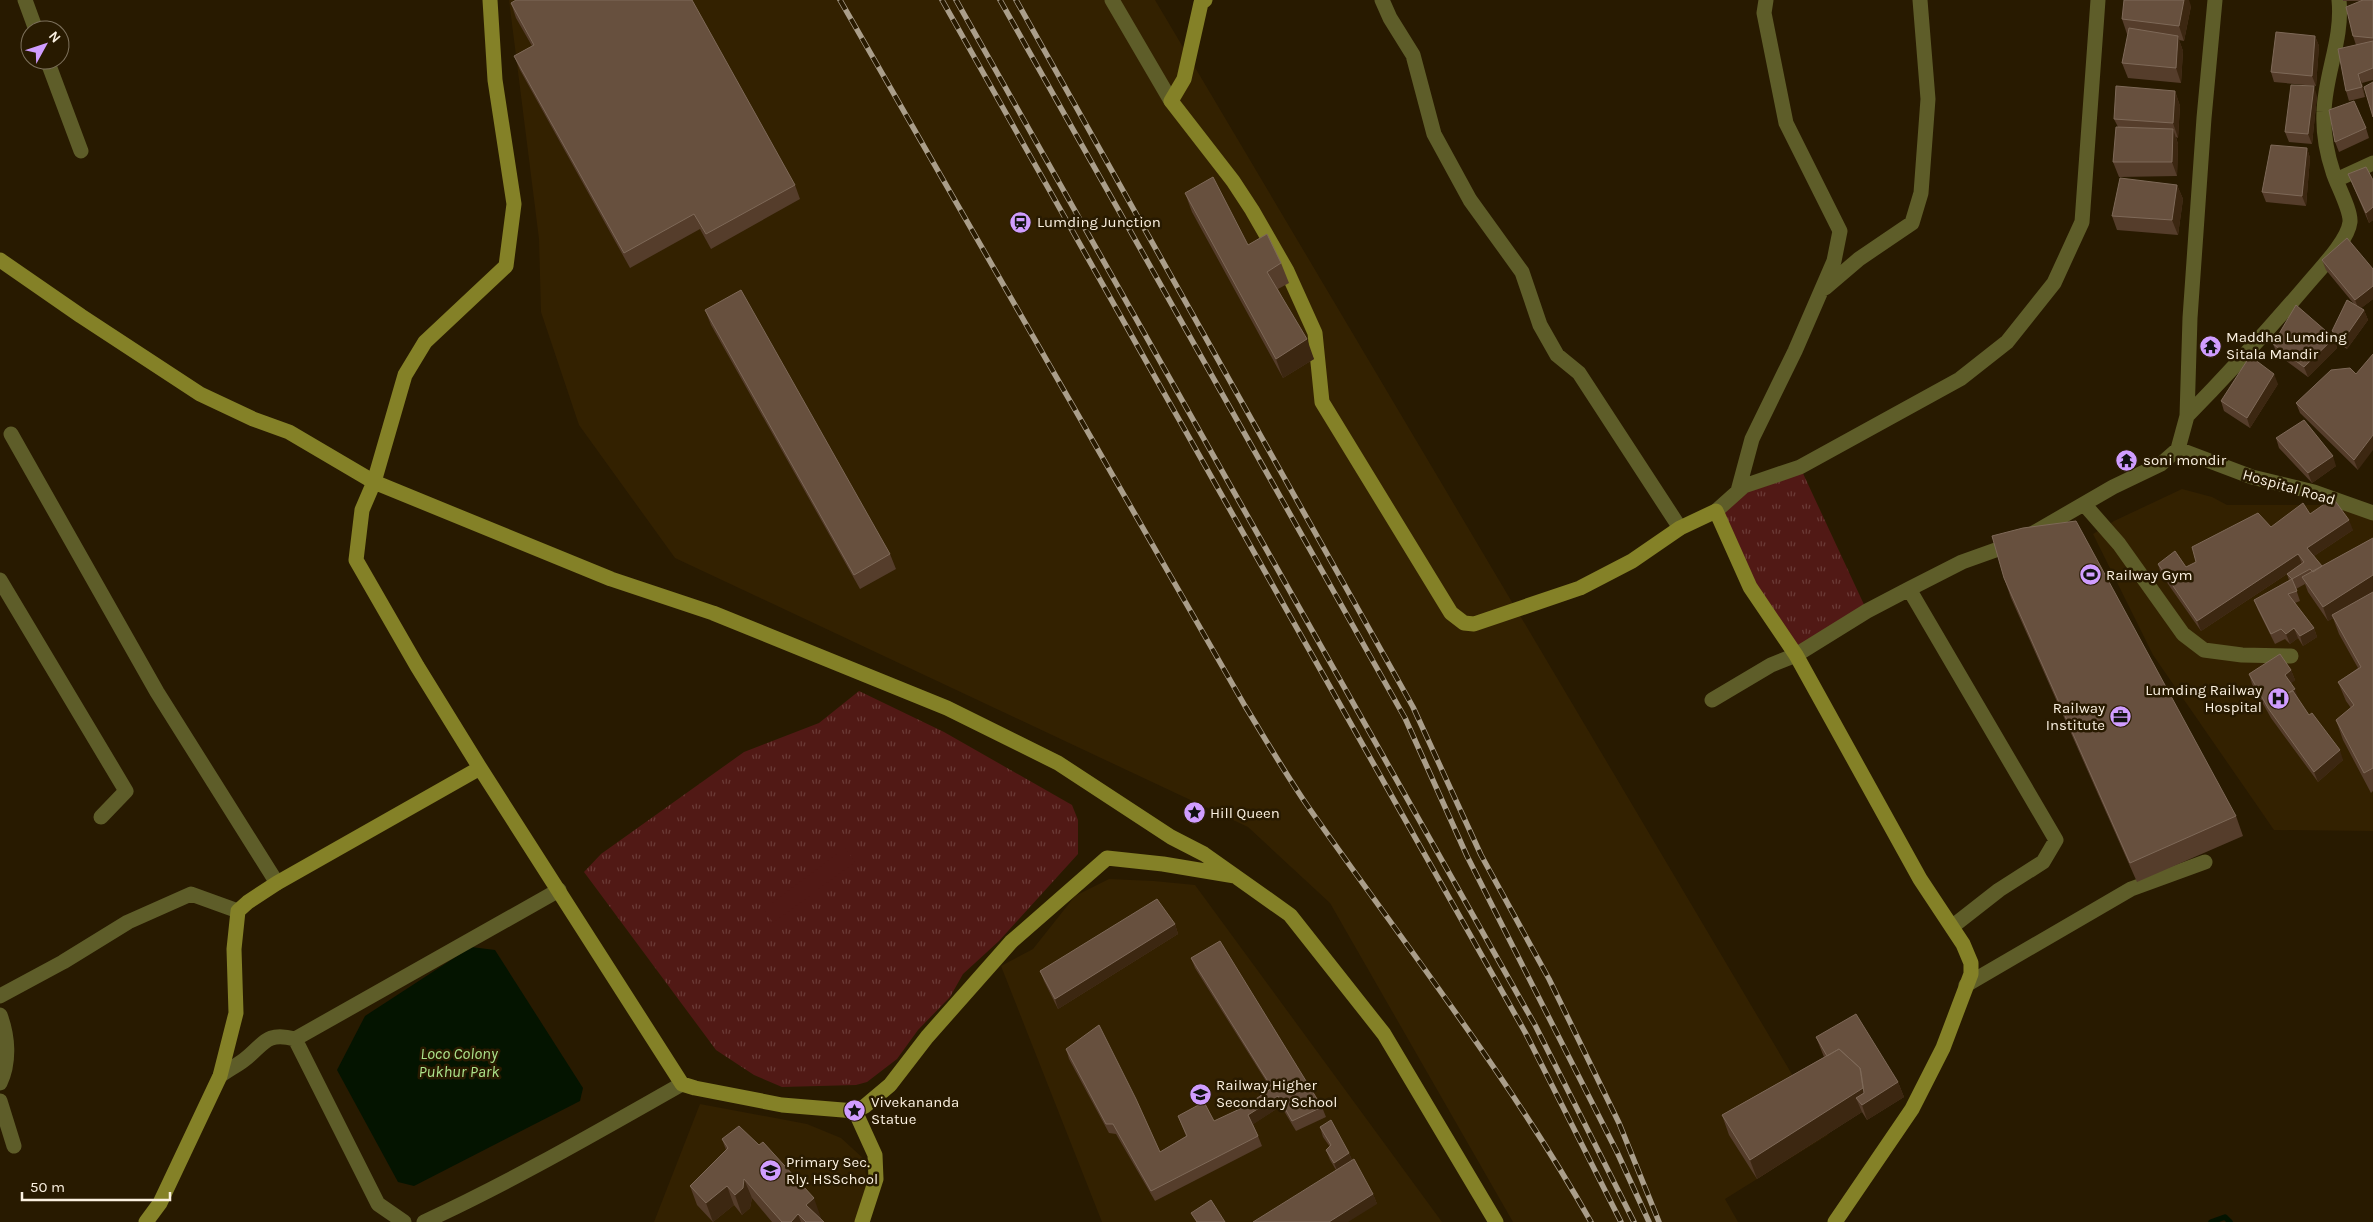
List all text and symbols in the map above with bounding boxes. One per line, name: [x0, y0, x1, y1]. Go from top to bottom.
north arrow: [20, 20, 70, 70]
text: N: [45, 28, 64, 46]
station icon: Lumding Junction: [1009, 210, 1033, 234]
place label: Lumding Junction: [1037, 213, 1161, 231]
place label: Maddha Lumding Sitala Mandir: [2226, 328, 2347, 363]
temple icon: Maddha Lumding Sitala Mandir: [2198, 334, 2222, 358]
temple icon: soni mondir: [2115, 448, 2139, 472]
place label: soni mondir: [2143, 451, 2227, 469]
street label: Hospital Road: [2241, 465, 2337, 509]
sports icon: Railway Gym: [2078, 563, 2102, 587]
place label: Railway Gym: [2106, 566, 2192, 584]
place label: Lumding Railway Hospital: [2145, 681, 2262, 716]
hospital icon: Lumding Railway Hospital: [2266, 687, 2290, 711]
place label: Railway Institute: [2046, 699, 2105, 734]
office icon: Railway Institute: [2109, 705, 2133, 729]
place icon: Hill Queen: [1182, 801, 1206, 825]
place label: Hill Queen: [1210, 804, 1280, 822]
water label: Loco Colony Pukhur Park: [419, 1044, 500, 1081]
place label: Railway Higher Secondary School: [1216, 1076, 1337, 1111]
school or university icon: Railway Higher Secondary School: [1188, 1082, 1212, 1106]
place label: Vivekananda Statue: [871, 1093, 959, 1128]
place icon: Vivekananda Statue: [843, 1099, 867, 1123]
place label: Primary Sec. Rly. HSSchool: [786, 1153, 878, 1188]
school or university icon: Primary Sec. Rly. HSSchool: [758, 1159, 782, 1183]
scale bar: [22, 1170, 170, 1202]
text: 50 m: [30, 1178, 65, 1196]

